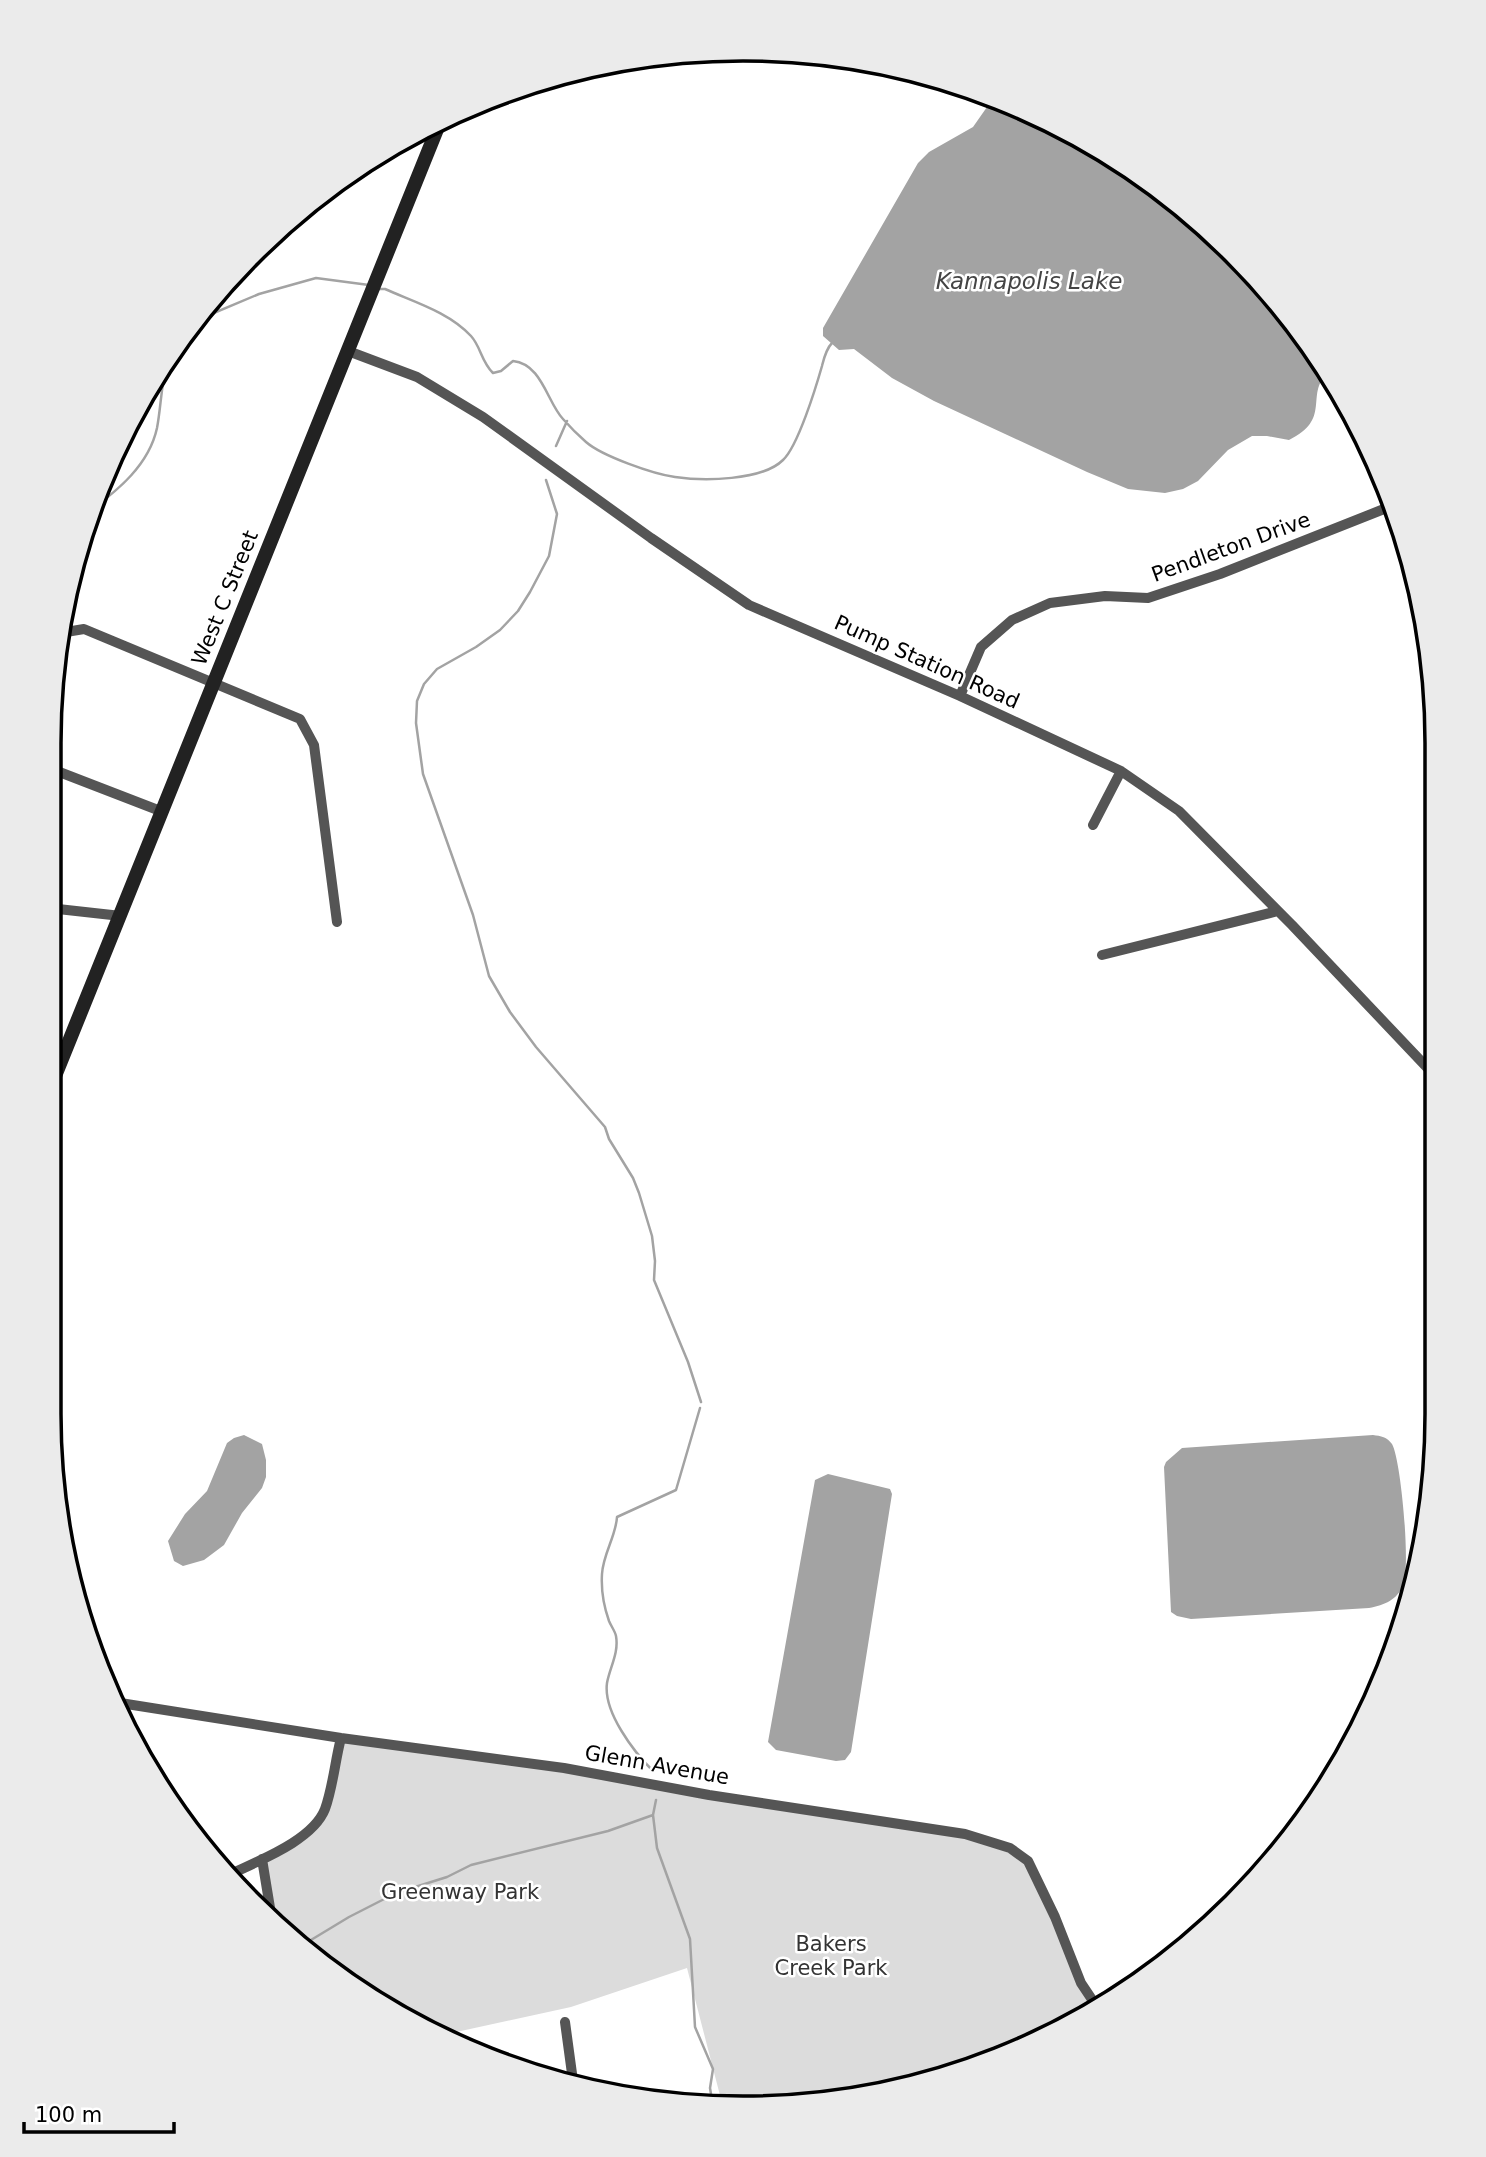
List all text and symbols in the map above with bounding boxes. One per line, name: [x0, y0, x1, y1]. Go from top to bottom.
water label: Kannapolis Lake: [936, 268, 1122, 294]
street label: Pendleton Drive: [1148, 507, 1314, 587]
street label: West C Street: [187, 527, 263, 669]
street label: Pump Station Road: [831, 610, 1023, 714]
street label: Glenn Avenue: [583, 1740, 731, 1790]
park label: Greenway Park: [381, 1880, 540, 1904]
park label: Bakers Creek Park: [775, 1932, 888, 1980]
scale bar: [24, 2090, 175, 2134]
text: 100 m: [35, 2103, 102, 2127]

